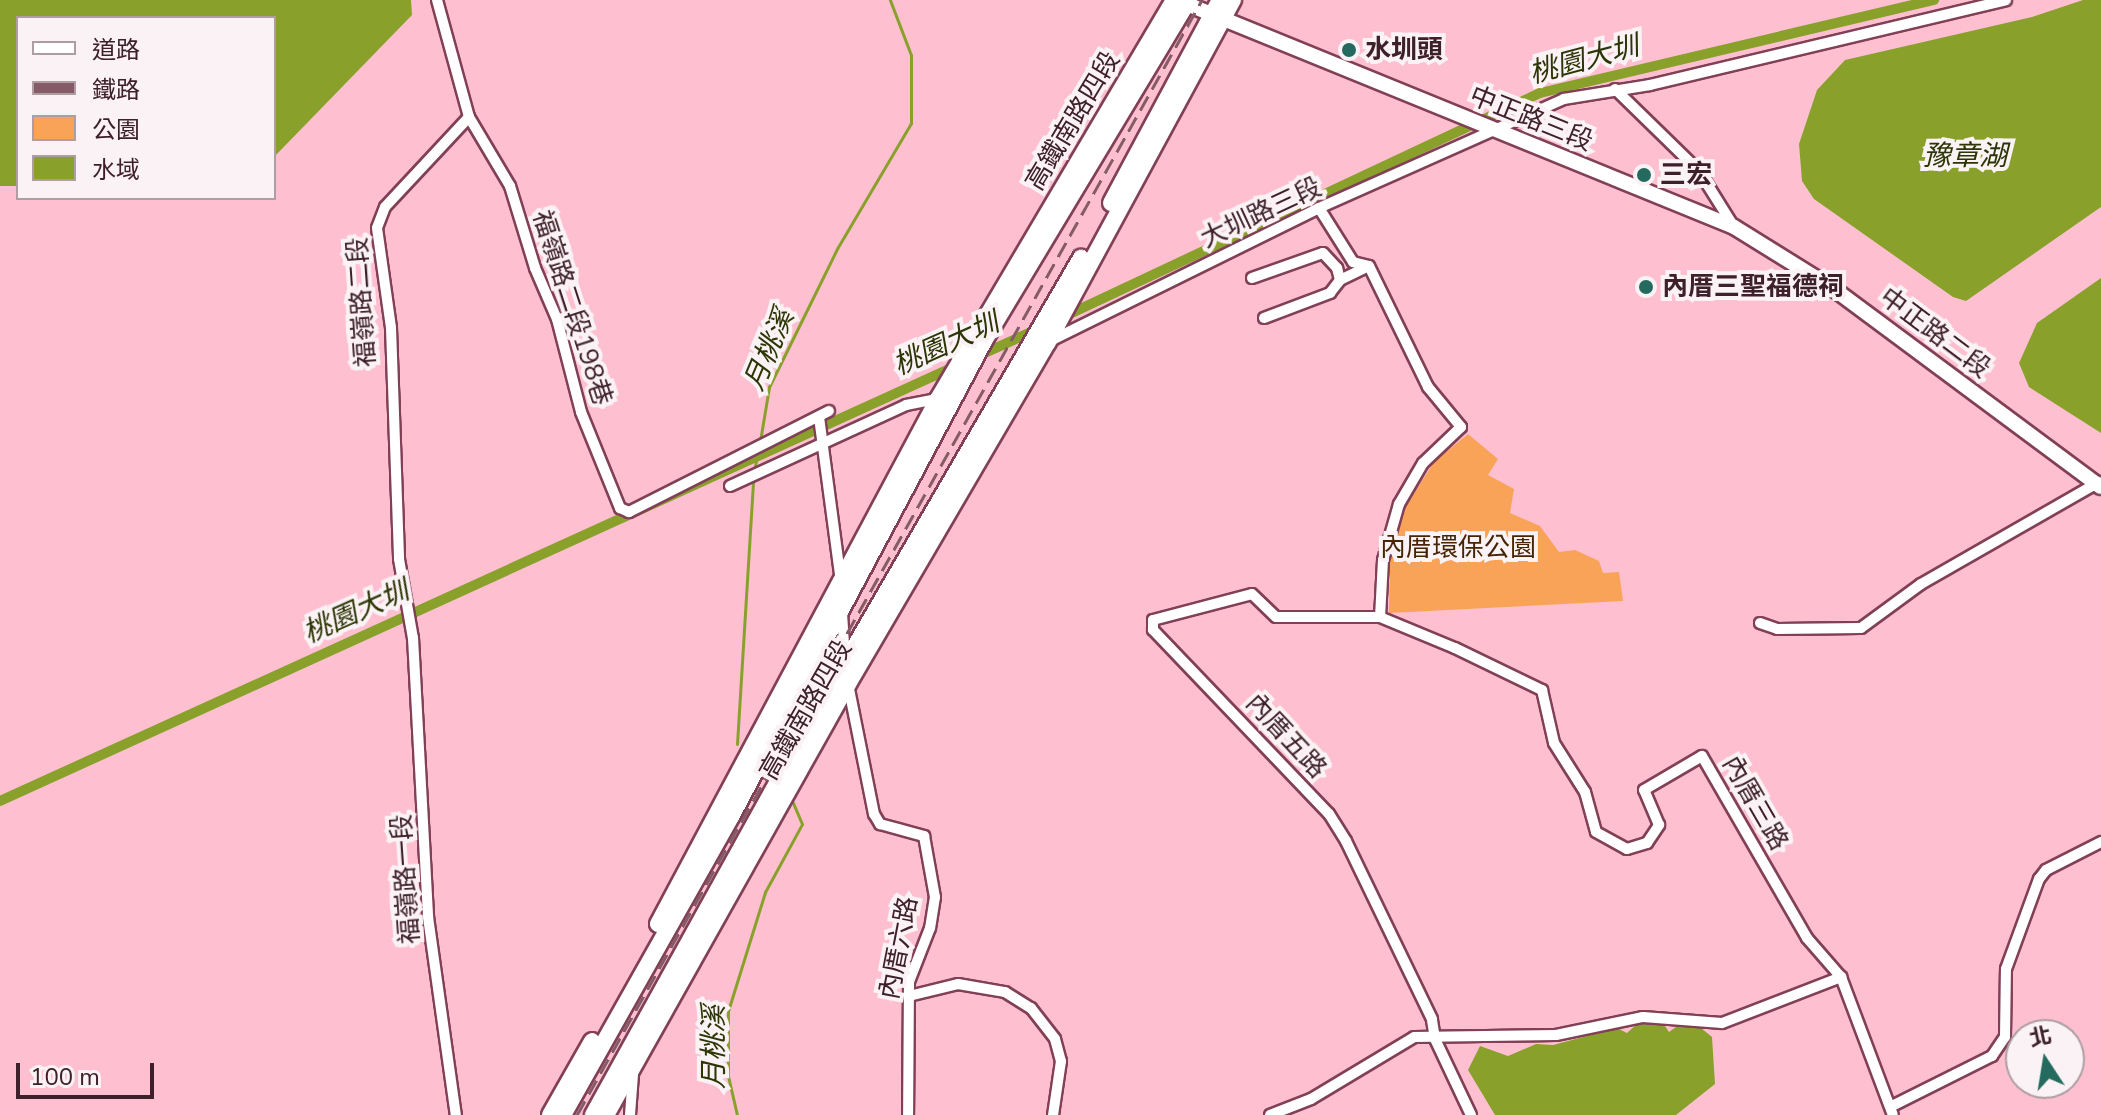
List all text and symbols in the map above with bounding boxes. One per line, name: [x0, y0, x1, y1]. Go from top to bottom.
legend: [16, 16, 276, 200]
water label: 桃園大圳: [1526, 29, 1642, 91]
text: 道路: [92, 34, 140, 66]
place label: 水圳頭: [1365, 34, 1443, 66]
marker: 水圳頭: [1340, 41, 1358, 59]
street label: 高鐵南路四段: [1019, 46, 1127, 196]
text: 鐵路: [92, 74, 140, 106]
street label: 中正路三段: [1465, 80, 1597, 158]
text: 公園: [92, 114, 140, 146]
water label: 豫章湖: [1923, 139, 2007, 173]
text: 水域: [92, 154, 140, 186]
place label: 三宏: [1660, 159, 1712, 191]
marker: 三宏: [1635, 166, 1653, 184]
street label: 大圳路三段: [1195, 171, 1327, 255]
street label: 福嶺路二段198巷: [526, 207, 618, 409]
street label: 福嶺路二段: [342, 236, 382, 368]
place label: 內厝三聖福德祠: [1662, 271, 1844, 303]
marker: 內厝三聖福德祠: [1637, 278, 1655, 296]
street label: 中正路二段: [1874, 281, 1996, 385]
water label: 月桃溪: [737, 305, 801, 395]
water label: 桃園大圳: [888, 306, 1004, 382]
park label: 內厝環保公園: [1380, 532, 1536, 564]
water label: 桃園大圳: [298, 574, 414, 650]
street label: 高鐵南路四段: [753, 635, 859, 785]
street label: 內厝五路: [1239, 687, 1333, 785]
street label: 內厝三路: [1715, 750, 1795, 856]
street label: 福嶺路一段: [386, 813, 426, 945]
street label: 內厝六路: [874, 894, 924, 1002]
water label: 月桃溪: [697, 1005, 731, 1089]
north arrow: [2005, 1019, 2085, 1099]
text: 北: [2027, 1021, 2054, 1054]
scale bar: [20, 1047, 158, 1097]
text: 100 m: [30, 1061, 100, 1093]

